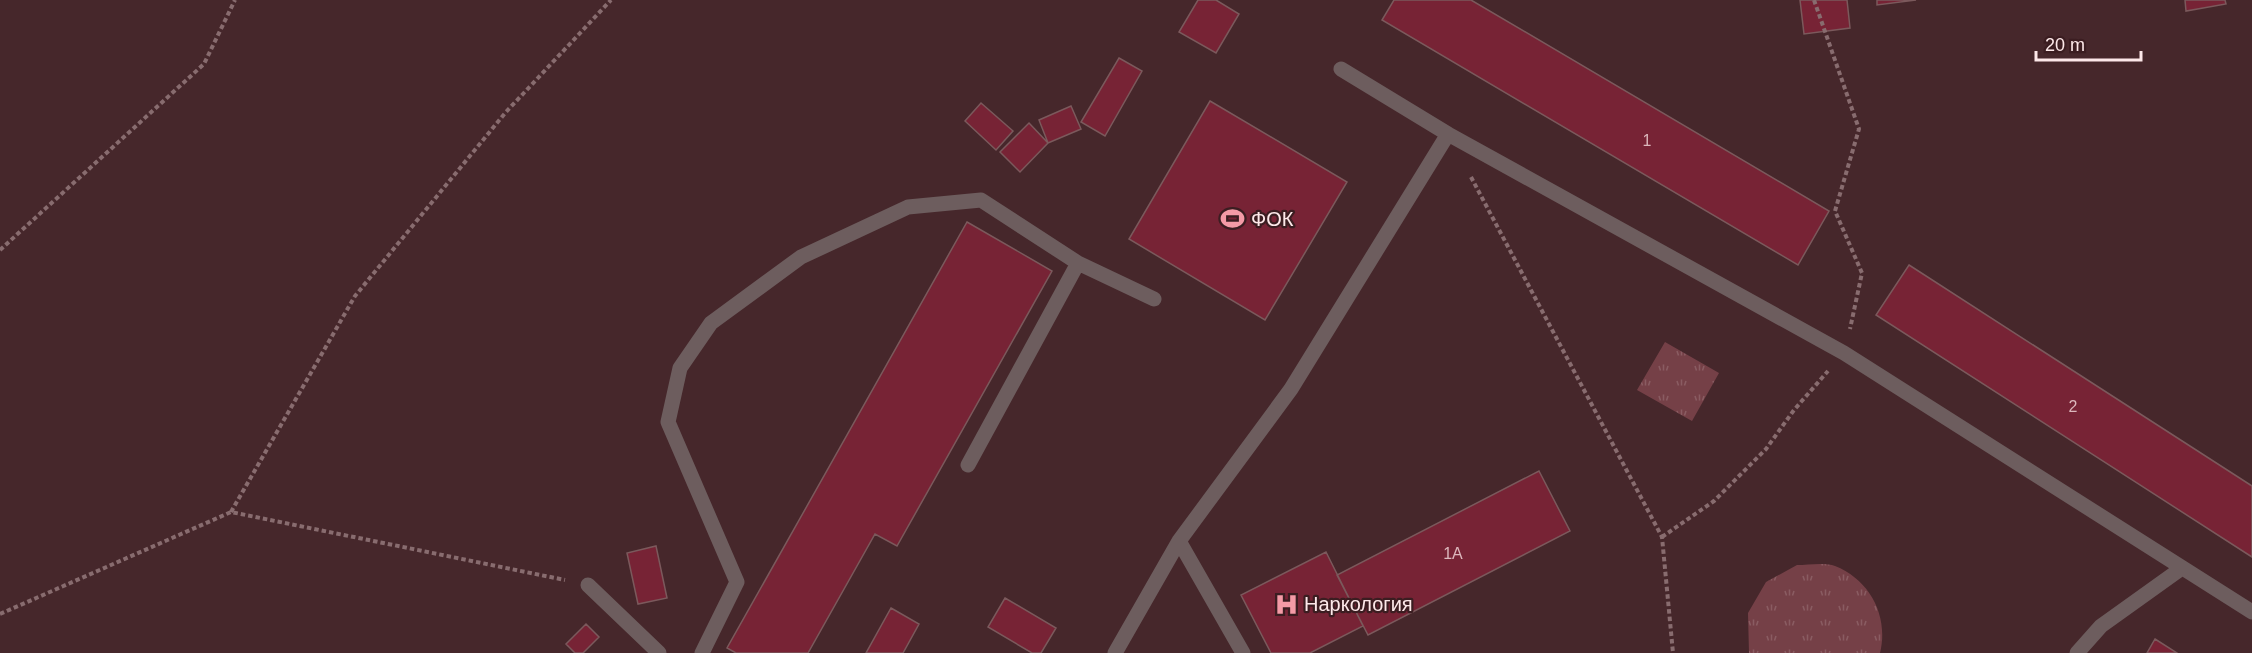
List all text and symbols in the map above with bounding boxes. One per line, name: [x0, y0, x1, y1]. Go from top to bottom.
scale bar: [2036, 24, 2141, 62]
text: 20 m: [2045, 35, 2085, 55]
house number: 1: [1643, 132, 1652, 149]
sports icon: ФОК: [1220, 206, 1246, 232]
place label: ФОК: [1251, 208, 1294, 230]
house number: 2: [2069, 398, 2078, 415]
house number: 1А: [1443, 545, 1463, 562]
hospital icon: Наркология: [1273, 591, 1299, 617]
place label: Наркология: [1304, 593, 1413, 615]

